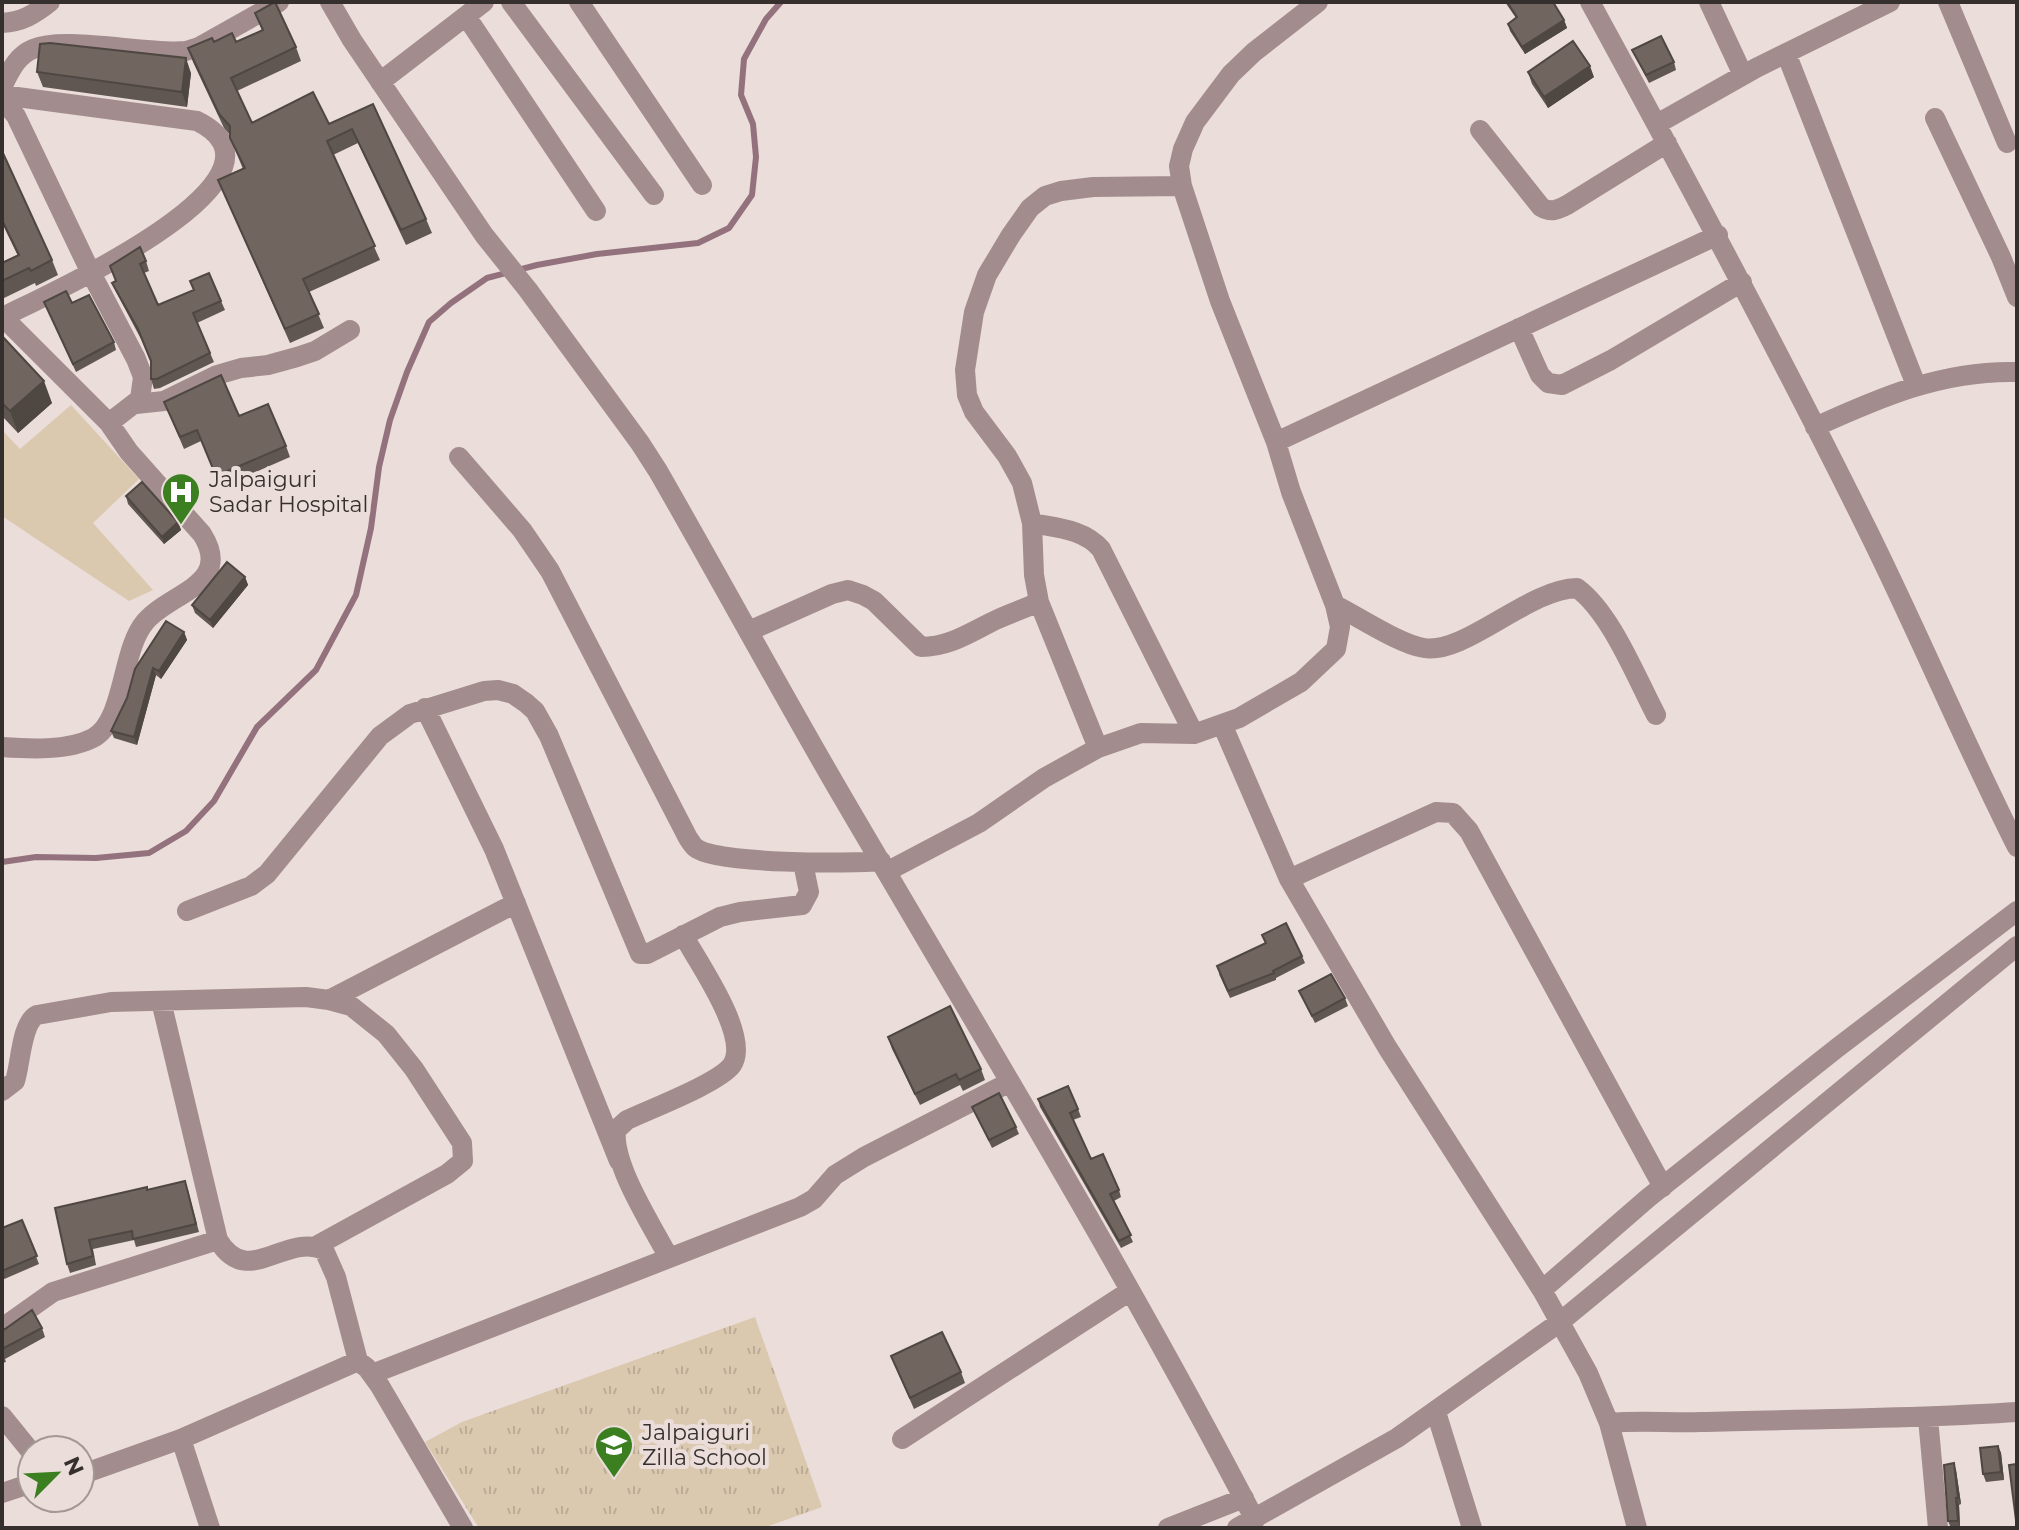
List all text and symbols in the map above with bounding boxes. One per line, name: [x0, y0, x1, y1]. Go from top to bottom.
place label: Jalpaiguri Sadar Hospital: [208, 466, 368, 518]
hospital icon: Jalpaiguri Sadar Hospital: [160, 471, 202, 526]
place label: Jalpaiguri Zilla School: [641, 1419, 767, 1471]
school or university icon: Jalpaiguri Zilla School: [593, 1424, 635, 1479]
north arrow: [16, 1434, 96, 1514]
text: N: [58, 1452, 90, 1480]

